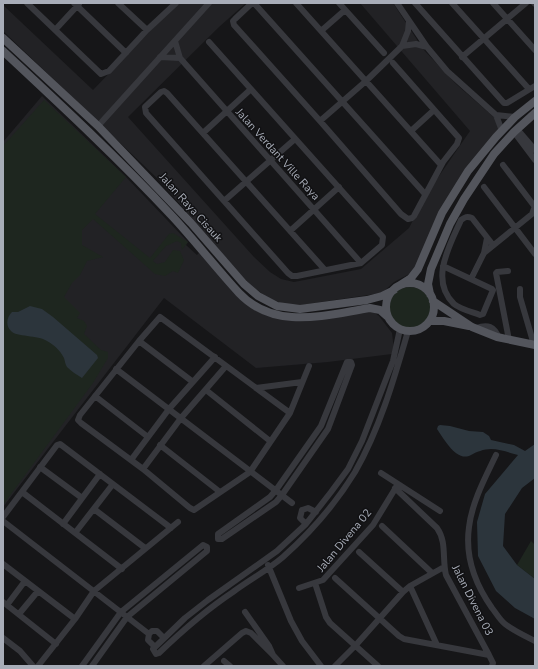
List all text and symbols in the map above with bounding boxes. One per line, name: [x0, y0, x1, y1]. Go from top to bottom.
street label: Jalan Verdant Ville Raya: [232, 104, 323, 204]
street label: Jalan Raya Cisauk: [155, 169, 226, 245]
street label: Jalan Divena 02: [313, 506, 375, 576]
street label: Jalan Divena 03: [448, 561, 497, 638]

